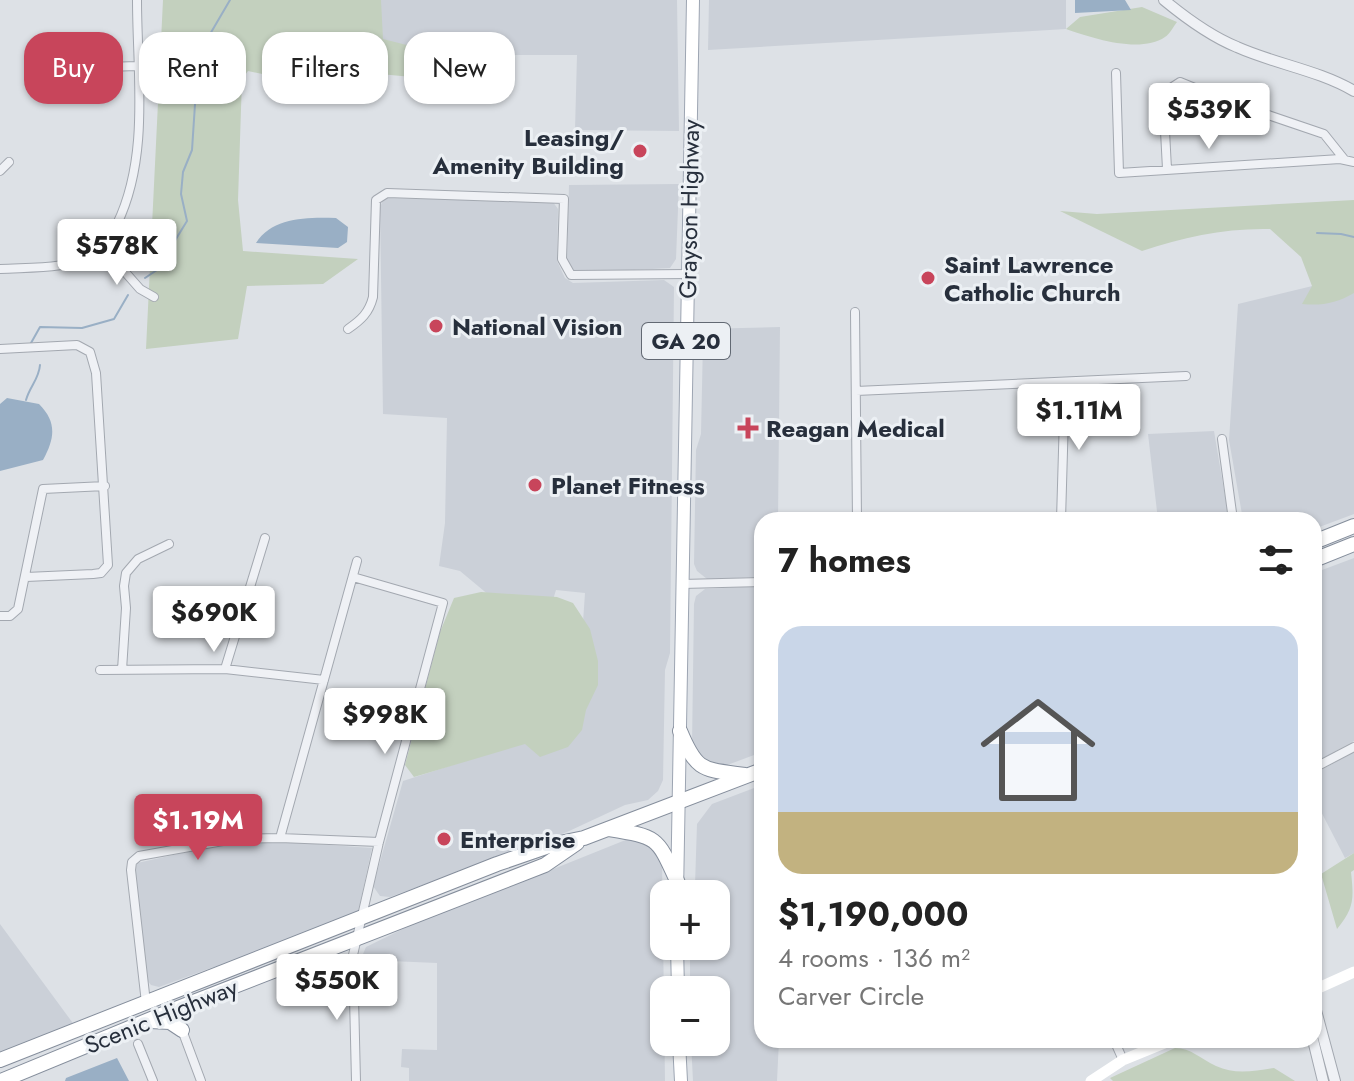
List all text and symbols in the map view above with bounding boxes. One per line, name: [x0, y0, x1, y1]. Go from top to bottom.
chip: Buy: [24, 32, 123, 104]
chip: Rent: [139, 32, 246, 104]
chip: Filters: [262, 32, 388, 104]
chip: New: [404, 32, 515, 104]
pin: $539K: [1153, 83, 1265, 151]
text: $539K: [1167, 90, 1251, 128]
street label: Grayson Highway: [670, 119, 708, 299]
place label: Leasing/ Amenity Building: [431, 120, 624, 183]
marker: Leasing/ Amenity Building: [631, 142, 649, 160]
pin: $578K: [61, 219, 173, 287]
text: $578K: [75, 226, 159, 264]
place label: Saint Lawrence Catholic Church: [944, 247, 1121, 310]
marker: Saint Lawrence Catholic Church: [919, 269, 937, 287]
place label: National Vision: [452, 309, 623, 344]
marker: National Vision: [427, 317, 445, 335]
road number: GA 20: [642, 323, 730, 359]
pin: $1.11M: [1014, 384, 1144, 452]
text: $1.11M: [1035, 391, 1123, 429]
place label: Reagan Medical: [766, 411, 945, 446]
marker: Reagan Medical: [737, 417, 759, 439]
place label: Planet Fitness: [551, 468, 705, 503]
marker: Planet Fitness: [526, 476, 544, 494]
text: 7 homes: [778, 536, 911, 585]
icon: filters: [1254, 538, 1298, 582]
pin: $690K: [158, 586, 270, 654]
text: $690K: [171, 593, 257, 631]
icon: home: [966, 678, 1110, 822]
pin: $998K: [329, 688, 441, 756]
text: $998K: [342, 695, 428, 733]
pin: $1.19M: [133, 794, 263, 862]
text: $1.19M: [152, 801, 244, 839]
place label: Enterprise: [460, 822, 576, 857]
marker: Enterprise: [435, 830, 453, 848]
map controls: [650, 880, 730, 1056]
button: +: [650, 880, 730, 960]
text: $1,190,000: [778, 890, 969, 939]
text: 4 rooms · 136 m²: [778, 939, 970, 977]
pin: $550K: [281, 954, 393, 1022]
text: $550K: [294, 961, 380, 999]
street label: Scenic Highway: [79, 969, 243, 1063]
button: −: [650, 976, 730, 1056]
text: Carver Circle: [778, 977, 924, 1015]

